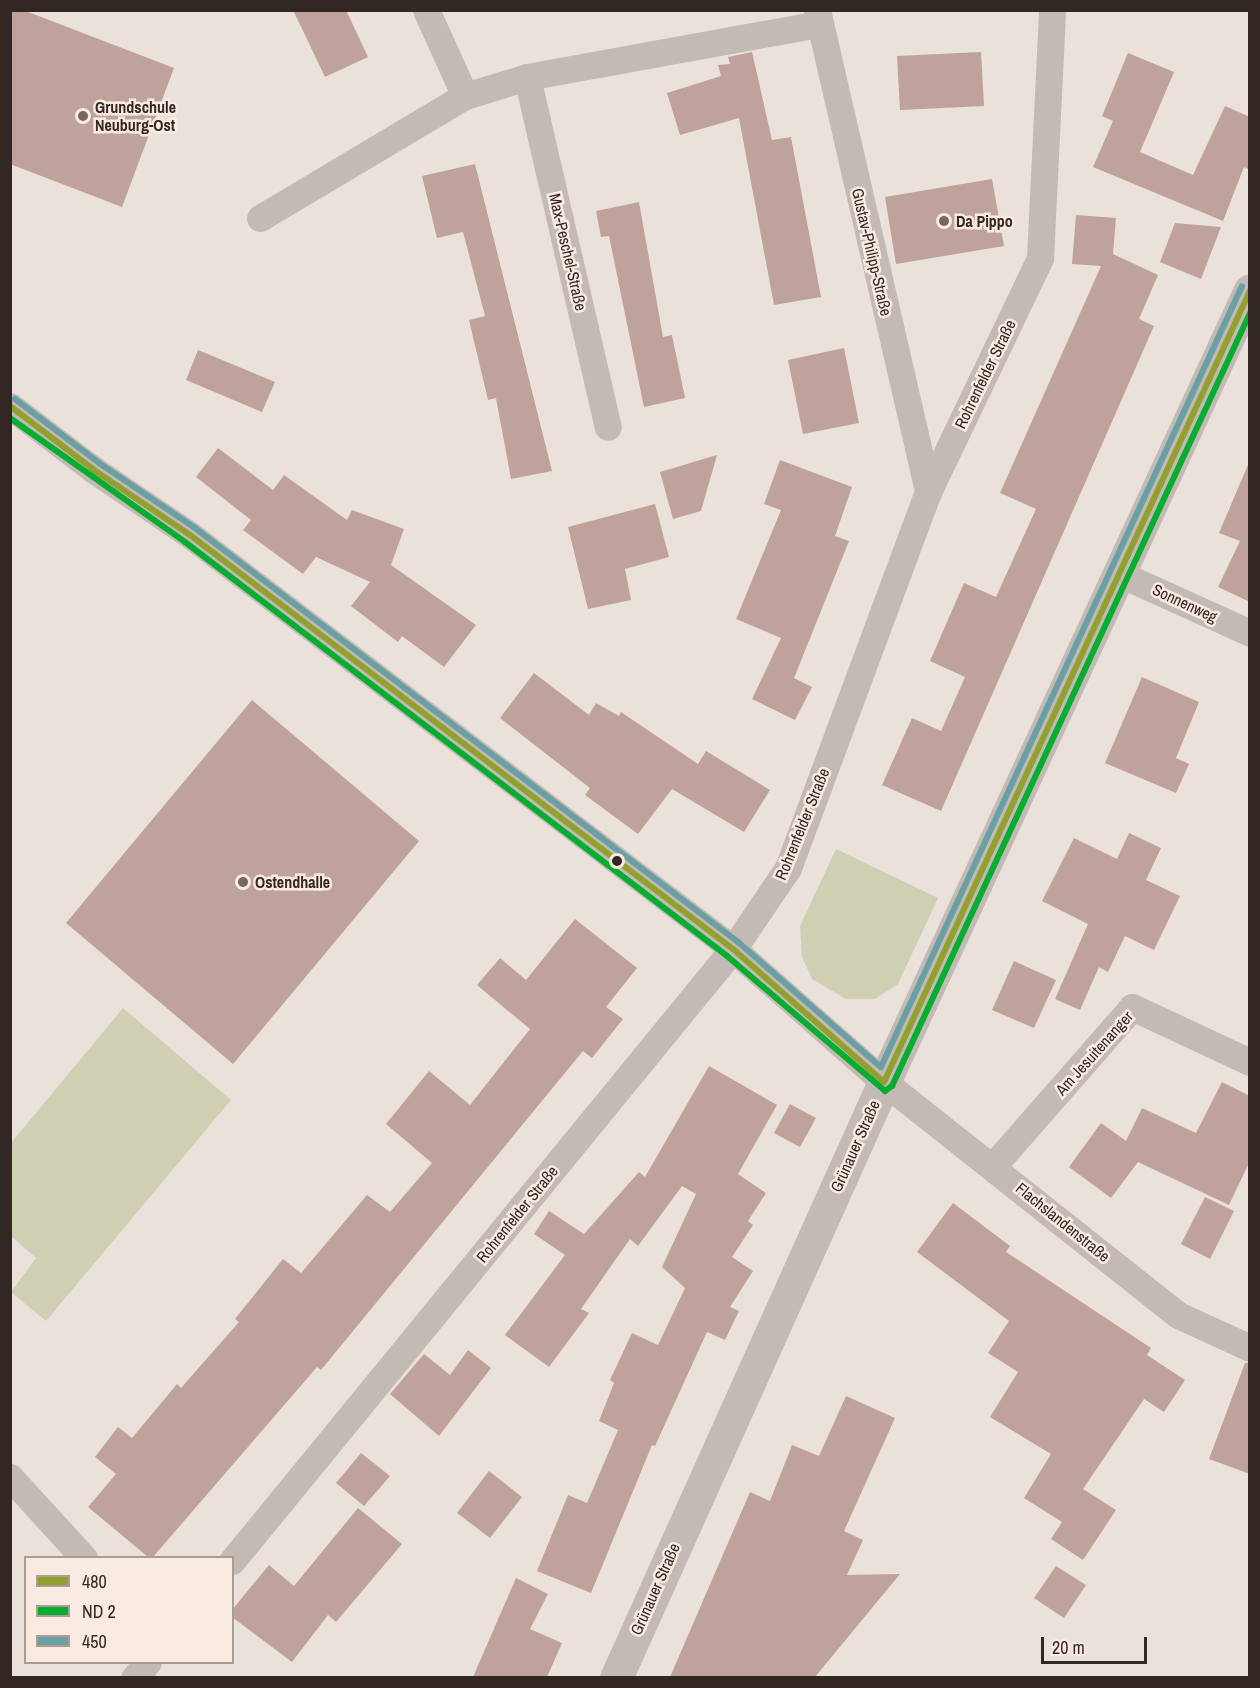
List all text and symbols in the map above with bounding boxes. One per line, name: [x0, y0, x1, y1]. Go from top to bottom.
place label: Grundschule Neuburg-Ost: [95, 97, 176, 135]
marker: Grundschule Neuburg-Ost: [76, 109, 90, 123]
street label: Gustav-Philipp-Straße: [848, 186, 896, 318]
street label: Max-Peschel-Straße: [545, 192, 591, 312]
place label: Da Pippo: [956, 211, 1013, 231]
marker: Da Pippo: [937, 214, 951, 228]
street label: Rohrenfelder Straße: [950, 316, 1020, 432]
street label: Sonnenweg: [1150, 580, 1220, 626]
street label: Rohrenfelder Straße: [771, 765, 833, 883]
unlabelled marker: [611, 855, 623, 867]
place label: Ostendhalle: [255, 872, 330, 892]
marker: Ostendhalle: [236, 875, 250, 889]
street label: Am Jesuitenanger: [1051, 1007, 1137, 1099]
street label: Grünauer Straße: [826, 1097, 884, 1195]
street label: Rohrenfelder Straße: [472, 1162, 562, 1266]
street label: Flachslandenstraße: [1012, 1178, 1114, 1266]
street label: Grünauer Straße: [626, 1540, 684, 1638]
legend: [24, 1556, 234, 1664]
text: 480: [82, 1569, 107, 1594]
text: ND 2: [82, 1599, 116, 1624]
scale bar: [1044, 1625, 1150, 1663]
text: 450: [82, 1629, 107, 1654]
text: 20 m: [1052, 1635, 1085, 1660]

